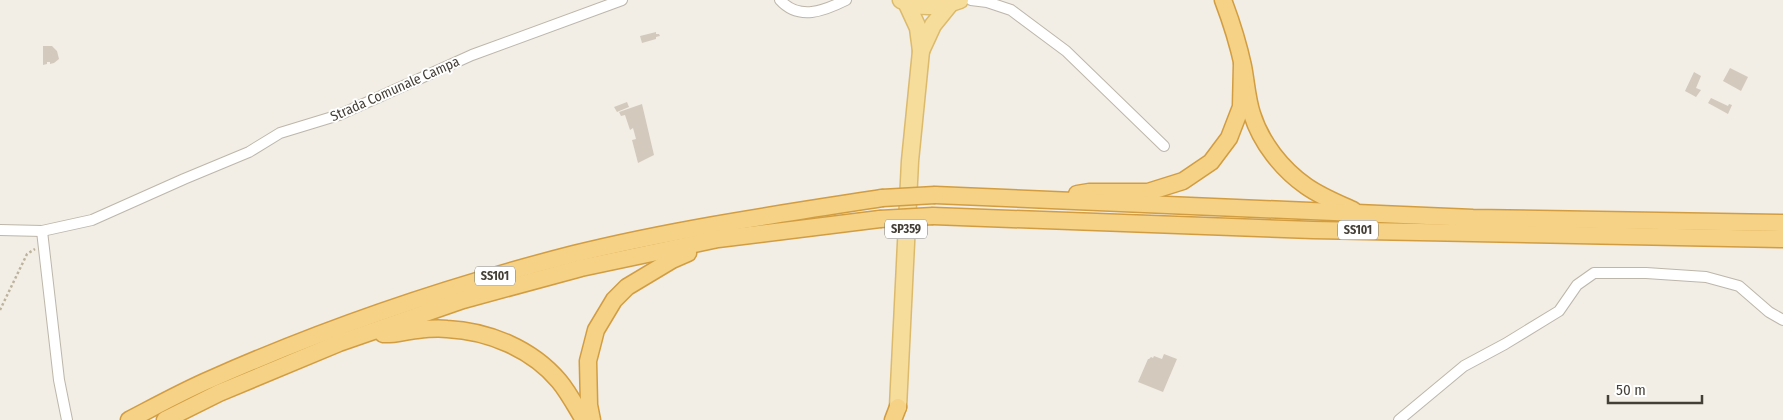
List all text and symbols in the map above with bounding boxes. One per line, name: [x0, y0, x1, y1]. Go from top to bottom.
street label: Strada Comunale Campa: [328, 53, 462, 125]
road number: SP359: [885, 220, 927, 238]
road number: SS101: [1338, 220, 1378, 240]
road number: SS101: [475, 266, 515, 286]
scale bar: [1608, 372, 1702, 404]
text: 50 m: [1616, 381, 1646, 399]

